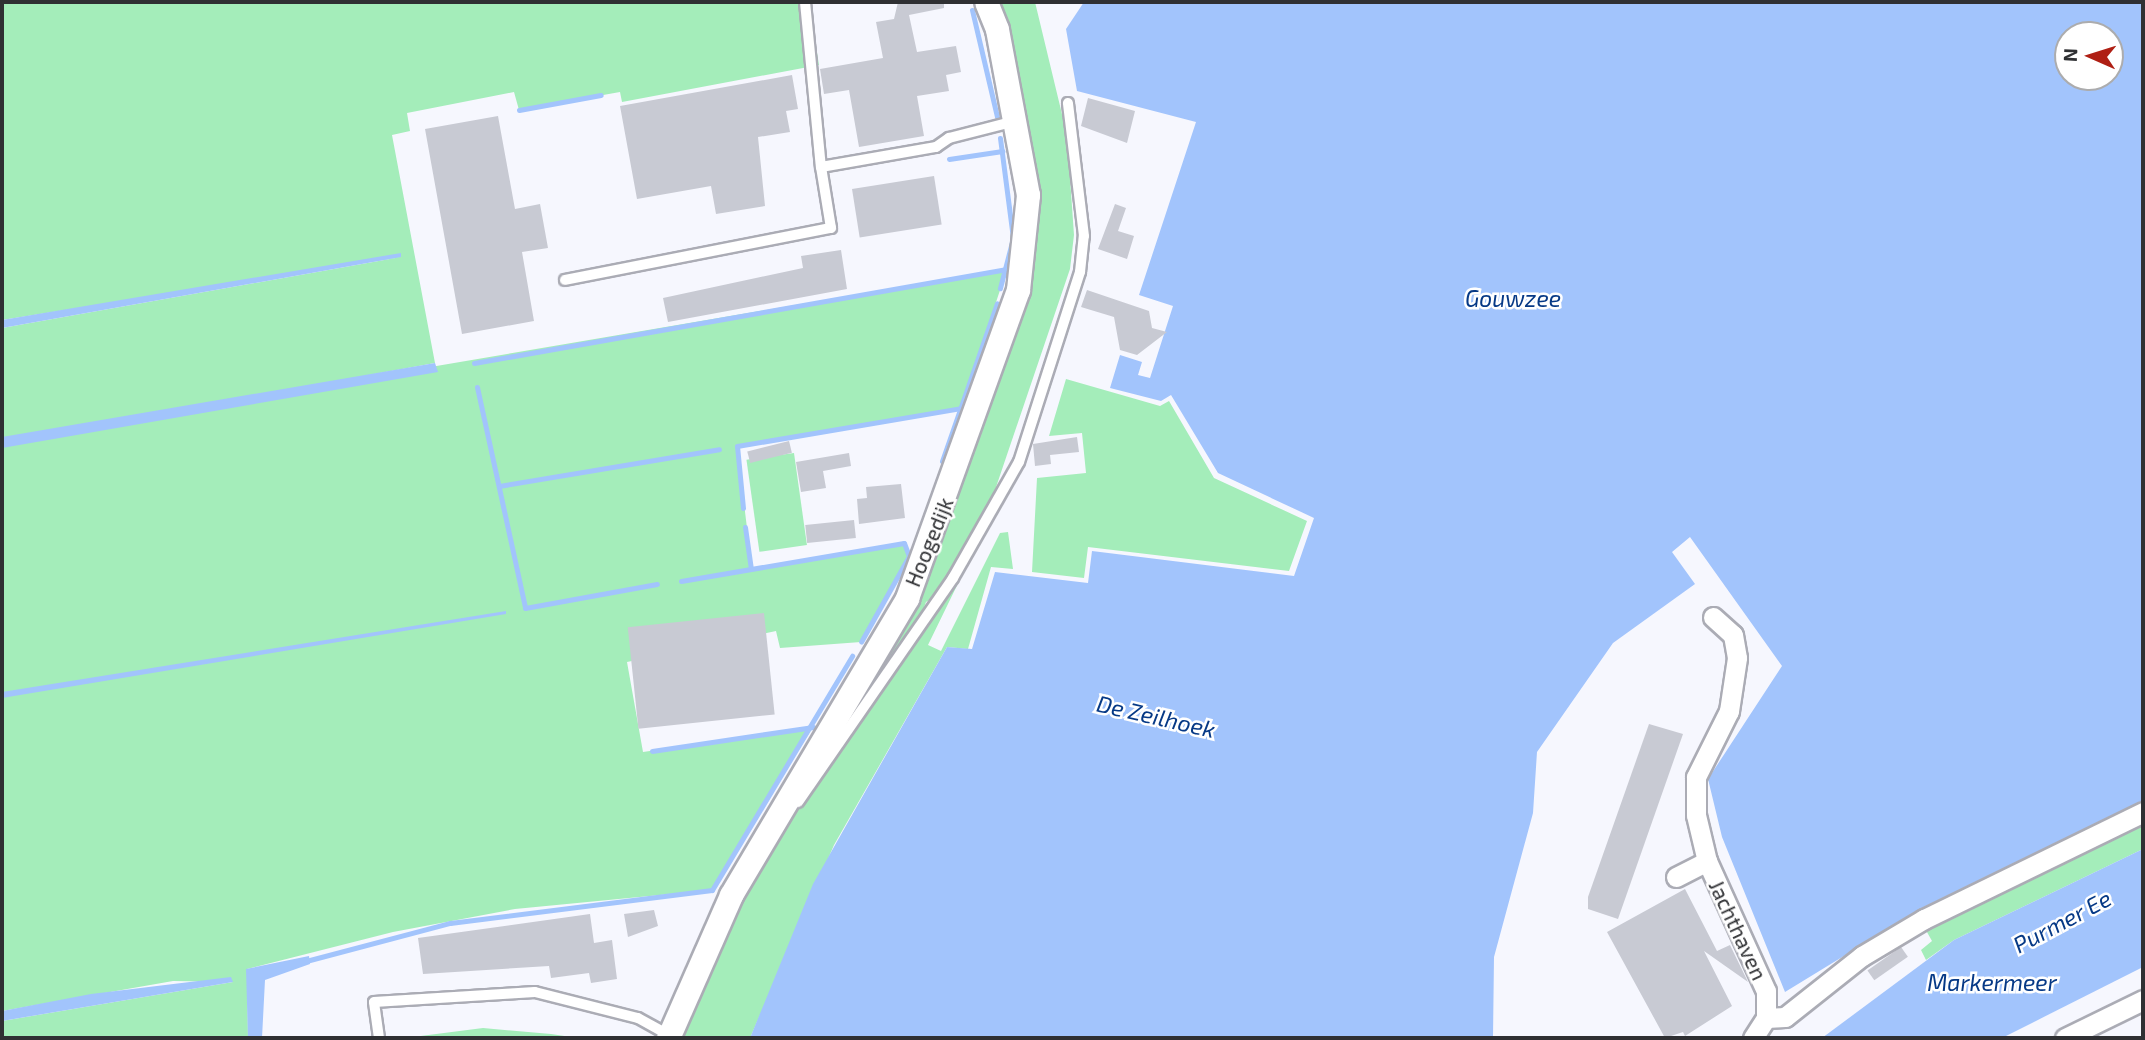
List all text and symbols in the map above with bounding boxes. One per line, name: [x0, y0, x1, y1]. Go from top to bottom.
north arrow: [2054, 21, 2124, 91]
text: N: [2058, 48, 2081, 62]
water label: Gouwzee: [1465, 284, 1561, 312]
street label: Hoogedijk: [900, 494, 958, 590]
water label: De Zeilhoek: [1094, 689, 1218, 743]
street label: Jachthaven: [1704, 876, 1772, 984]
water label: Purmer Ee: [2008, 884, 2116, 958]
water label: Markermeer: [1927, 968, 2057, 996]

